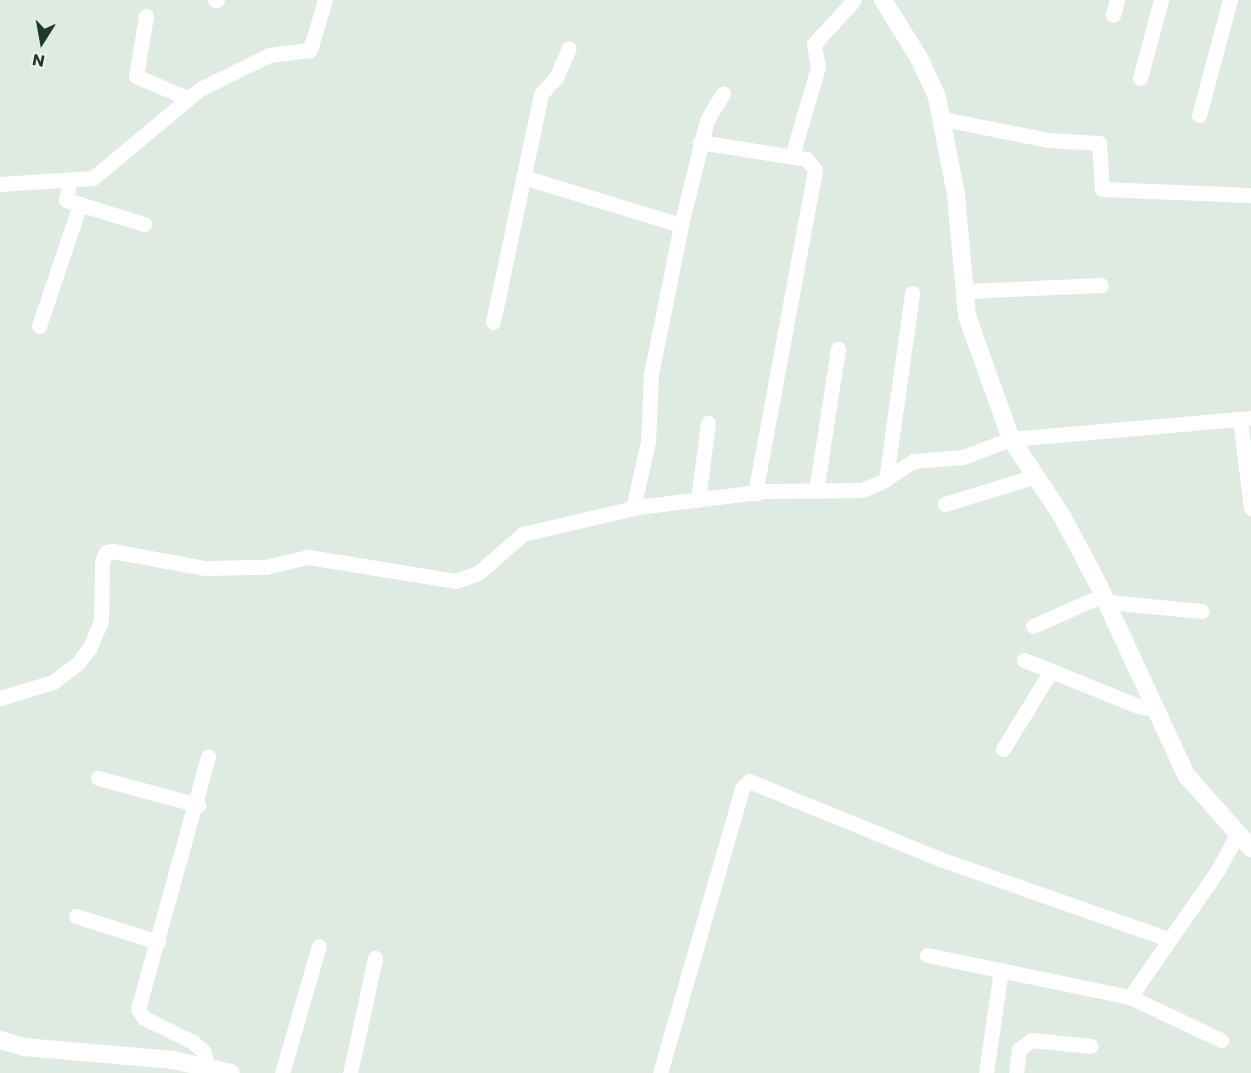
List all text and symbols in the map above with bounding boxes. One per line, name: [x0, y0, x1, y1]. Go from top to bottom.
north arrow: [12, 12, 72, 72]
text: N: [30, 48, 47, 73]

